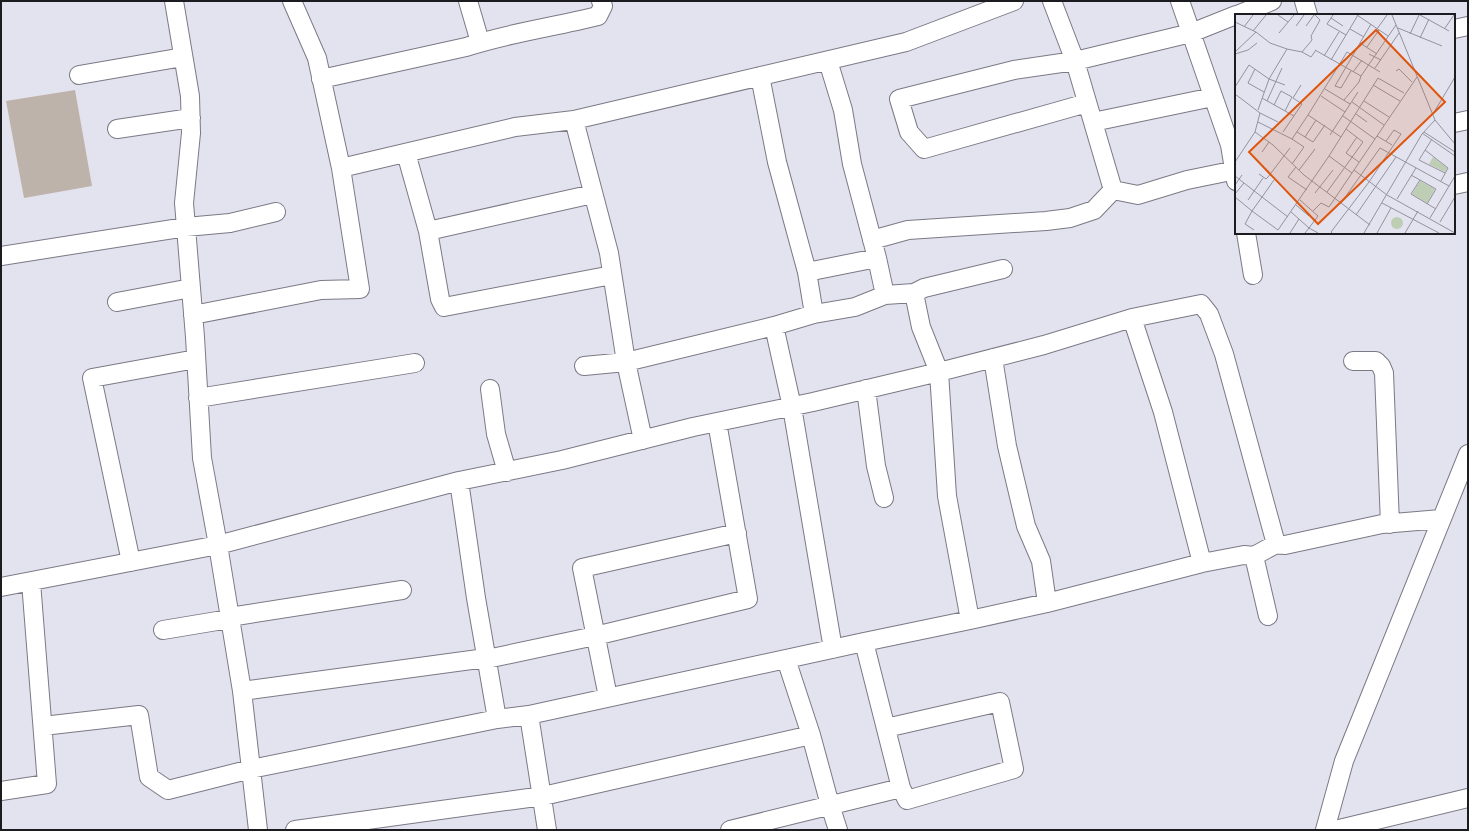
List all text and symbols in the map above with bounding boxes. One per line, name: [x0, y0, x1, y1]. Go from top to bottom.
inset map: [1235, 14, 1455, 234]

